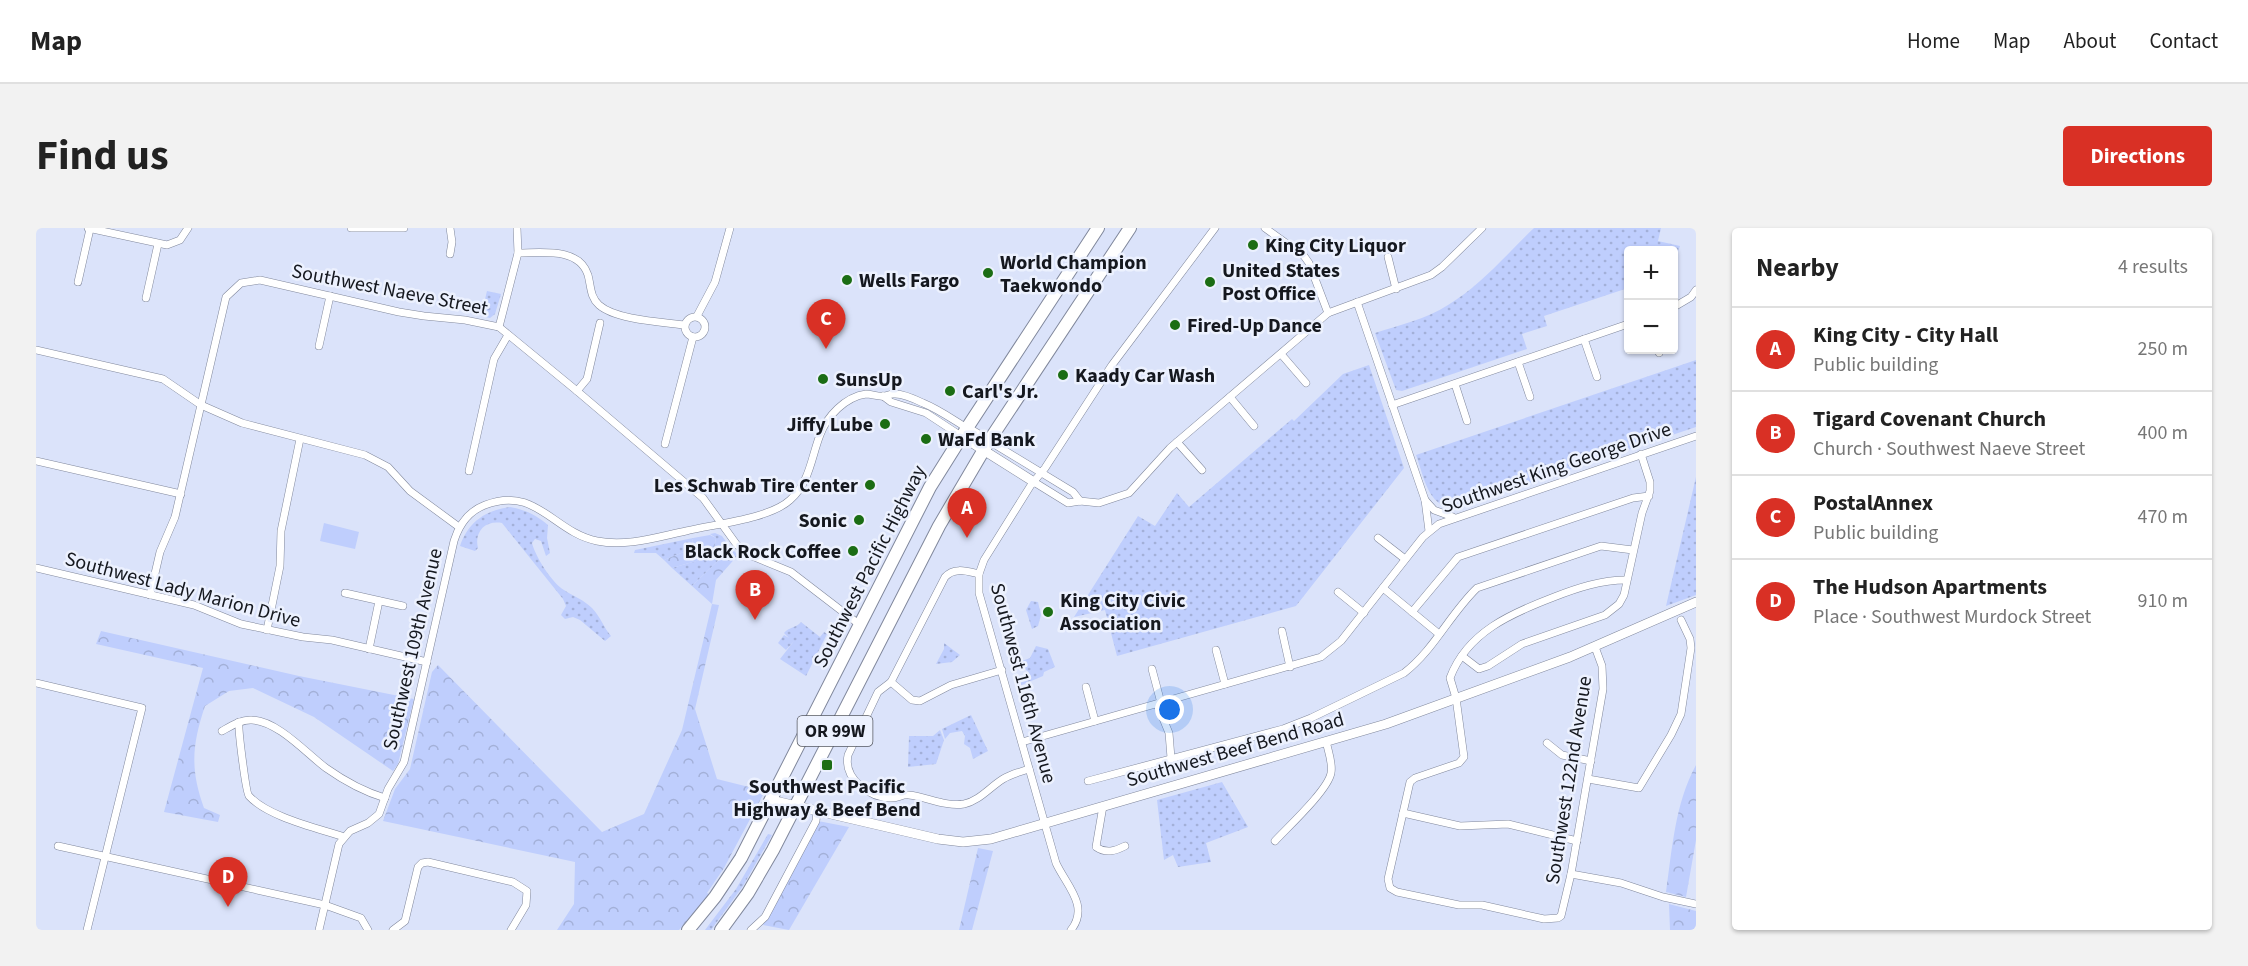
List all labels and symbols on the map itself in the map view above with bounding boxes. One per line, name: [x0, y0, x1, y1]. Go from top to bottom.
place label: King City Liquor: [1265, 232, 1406, 260]
marker: King City Liquor: [1246, 238, 1260, 252]
place label: World Champion Taekwondo: [1000, 249, 1147, 300]
street label: Southwest Naeve Street: [289, 257, 491, 323]
place label: United States Post Office: [1222, 257, 1340, 308]
marker: World Champion Taekwondo: [981, 266, 995, 280]
place label: Wells Fargo: [859, 267, 959, 295]
marker: Wells Fargo: [840, 273, 854, 287]
marker: United States Post Office: [1203, 275, 1217, 289]
pin: C: [806, 300, 846, 349]
place label: Fired-Up Dance: [1187, 312, 1322, 340]
marker: Fired-Up Dance: [1168, 318, 1182, 332]
place label: Kaady Car Wash: [1075, 362, 1215, 390]
place label: SunsUp: [835, 366, 903, 394]
marker: Kaady Car Wash: [1056, 368, 1070, 382]
marker: SunsUp: [816, 372, 830, 386]
place label: Carl's Jr.: [962, 378, 1039, 406]
marker: Carl's Jr.: [943, 384, 957, 398]
place label: Jiffy Lube: [786, 411, 873, 439]
street label: Southwest King George Drive: [1438, 415, 1675, 520]
marker: Jiffy Lube: [878, 417, 892, 431]
place label: WaFd Bank: [938, 426, 1035, 454]
marker: WaFd Bank: [919, 432, 933, 446]
street label: Southwest Pacific Highway: [807, 460, 934, 673]
place label: Les Schwab Tire Center: [654, 472, 858, 500]
marker: Les Schwab Tire Center: [863, 478, 877, 492]
pin: A: [948, 488, 986, 538]
place label: Sonic: [798, 507, 847, 535]
marker: Sonic: [852, 513, 866, 527]
place label: Black Rock Coffee: [685, 538, 841, 566]
marker: Black Rock Coffee: [846, 544, 860, 558]
street label: Southwest Lady Marion Drive: [62, 545, 304, 635]
street label: Southwest 109th Avenue: [376, 546, 450, 753]
pin: B: [736, 570, 774, 620]
street label: Southwest 116th Avenue: [983, 580, 1063, 786]
place label: King City Civic Association: [1059, 587, 1186, 638]
marker: King City Civic Association: [1041, 605, 1055, 619]
street label: Southwest 122nd Avenue: [1539, 674, 1599, 886]
your location: [1155, 695, 1184, 724]
street label: Southwest Beef Bend Road: [1123, 705, 1347, 794]
road number: OR 99W: [798, 716, 872, 746]
marker: Southwest Pacific Highway & Beef Bend: [820, 758, 834, 772]
place label: Southwest Pacific Highway & Beef Bend: [733, 773, 921, 824]
pin: D: [208, 858, 248, 907]

